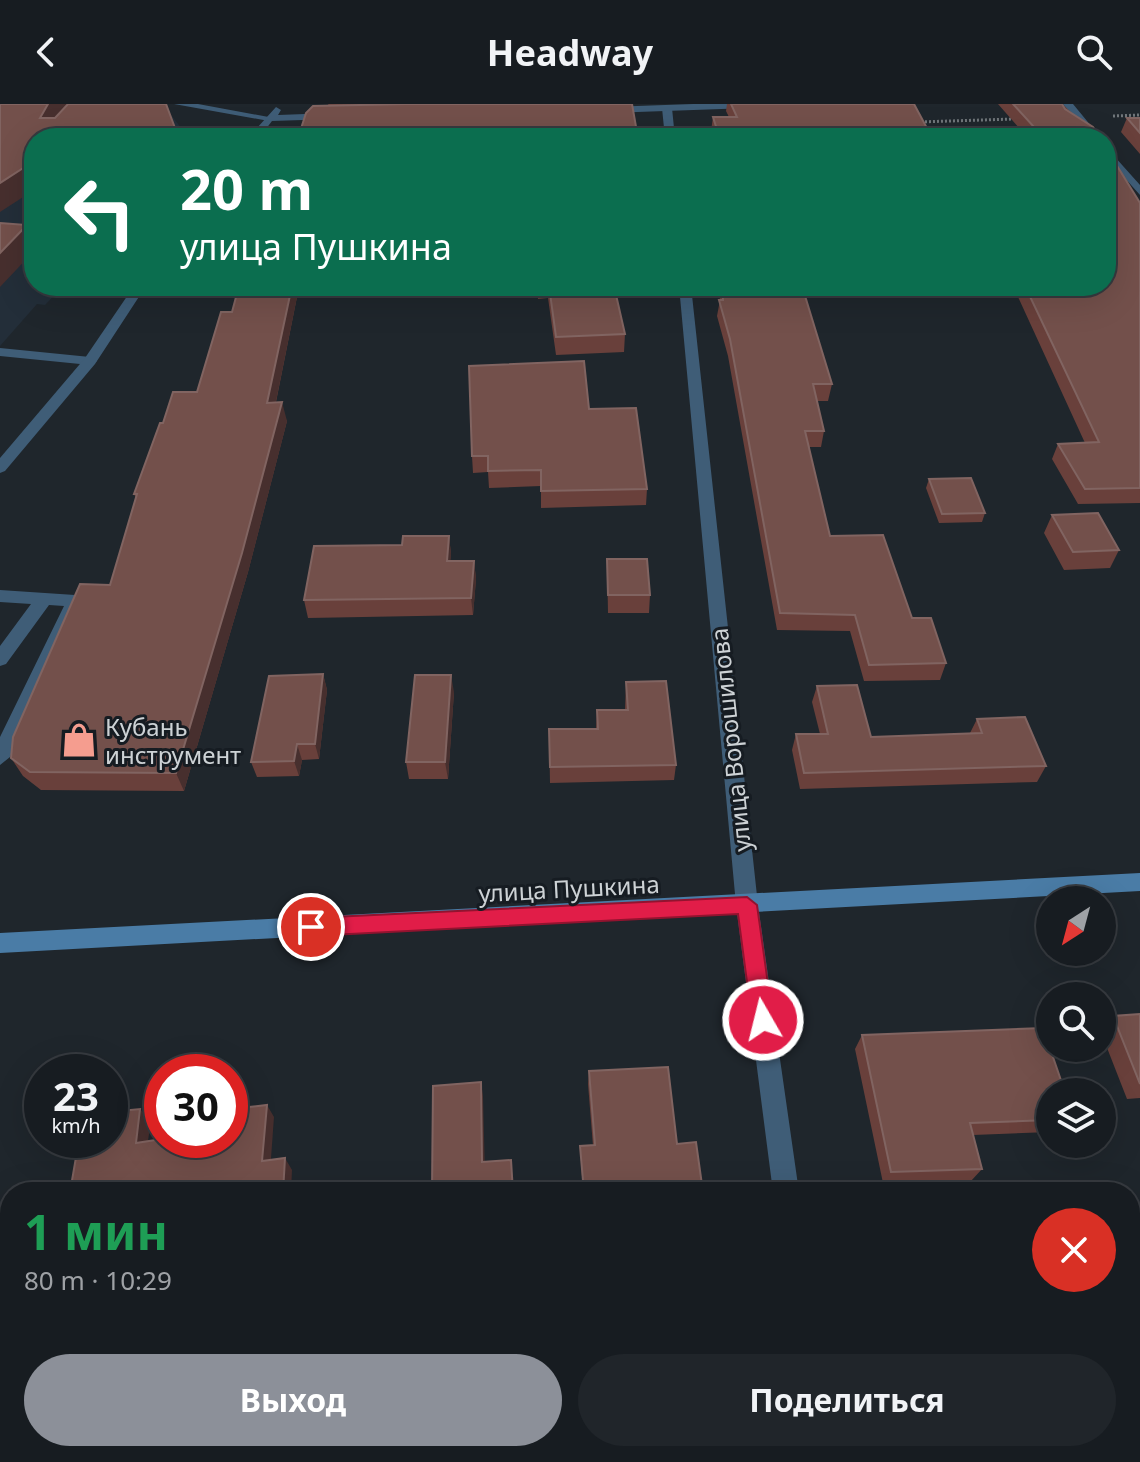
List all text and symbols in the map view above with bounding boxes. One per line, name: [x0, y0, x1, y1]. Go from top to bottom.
text: Headway: [487, 28, 653, 77]
icon: back: [24, 30, 68, 74]
icon: search: [1072, 30, 1116, 74]
text: 20 m: [180, 150, 313, 226]
icon: left: [48, 160, 152, 264]
text: улица Пушкина: [180, 222, 452, 271]
street label: улица Ворошилова: [702, 627, 758, 853]
place label: Кубань инструмент: [105, 710, 241, 771]
shop icon: Кубань инструмент: [60, 721, 98, 759]
street label: улица Пушкина: [478, 867, 660, 909]
north arrow: [1036, 886, 1116, 966]
map controls: [1036, 886, 1116, 1158]
pin: [277, 893, 345, 961]
icon: arrive: [289, 905, 333, 949]
position arrow: [721, 978, 805, 1062]
button: search: [1036, 982, 1116, 1062]
speed limit sign: 30: [144, 1054, 248, 1158]
text: 23: [53, 1068, 99, 1123]
button: layers: [1036, 1078, 1116, 1158]
text: km/h: [51, 1112, 101, 1139]
text: 1 мин: [24, 1199, 168, 1264]
button: close: [1032, 1208, 1116, 1292]
text: 80 m · 10:29: [24, 1262, 172, 1298]
button: Выход: [24, 1354, 562, 1446]
button: Поделиться: [578, 1354, 1116, 1446]

